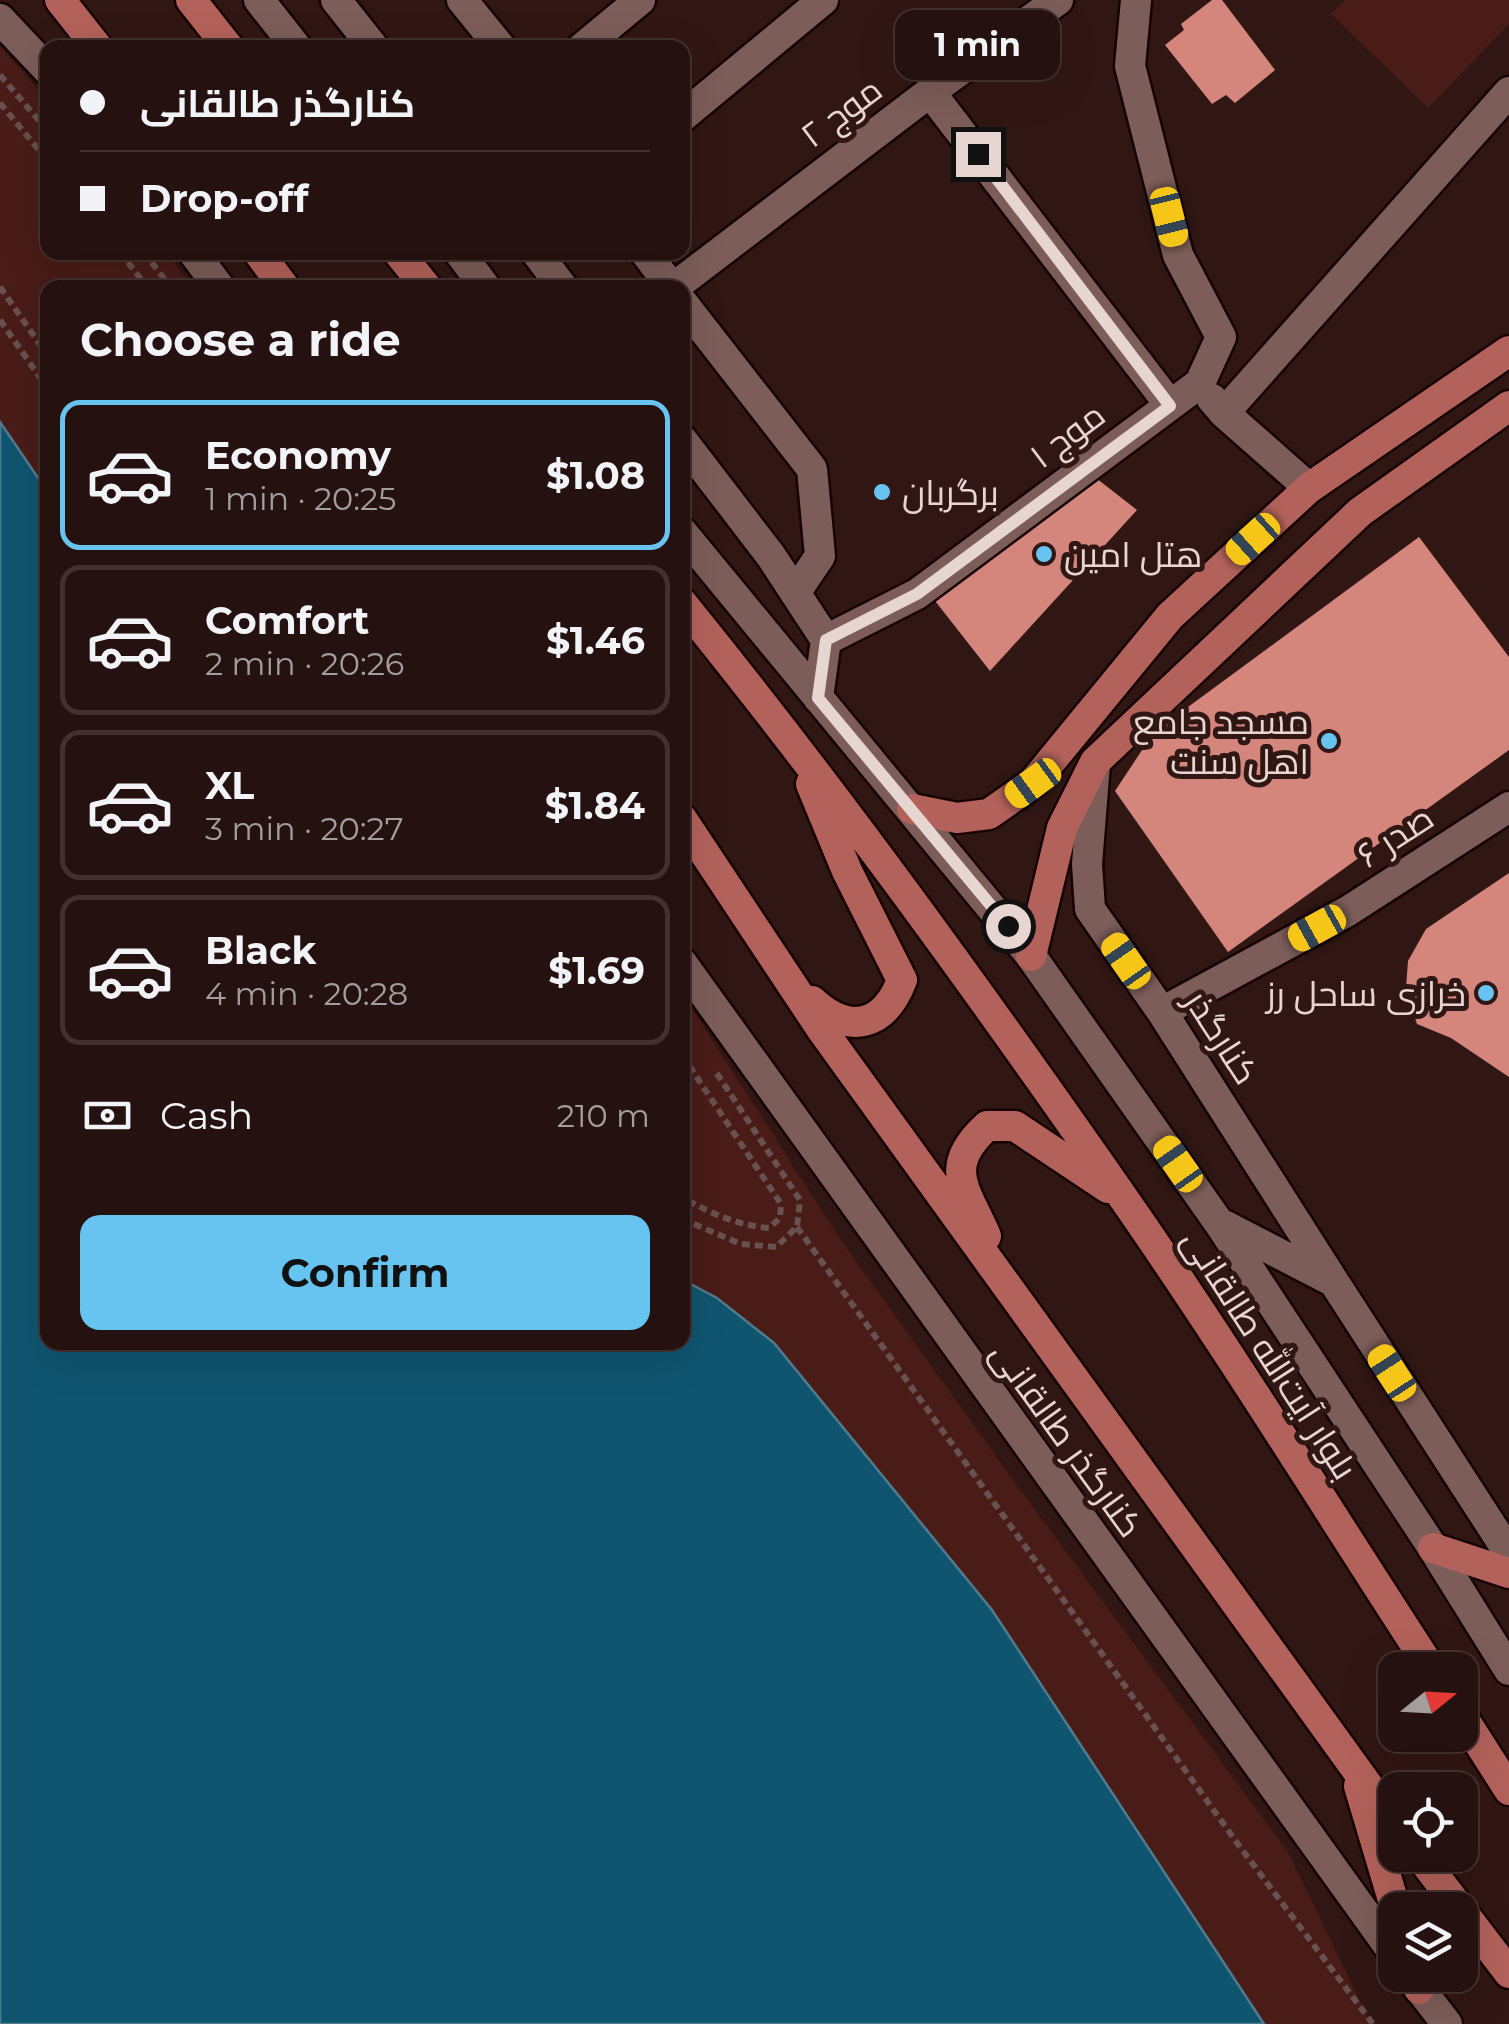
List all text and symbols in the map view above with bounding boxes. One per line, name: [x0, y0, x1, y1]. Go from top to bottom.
callout: 1 min: [896, 9, 1060, 79]
text: 1 min: [934, 25, 1021, 64]
street label: موج ۲: [792, 68, 891, 158]
text: کنارگذر طالقانی: [140, 80, 415, 127]
route end: [956, 132, 1001, 177]
text: Drop-off: [140, 175, 309, 222]
car: [1147, 184, 1191, 250]
text: Choose a ride: [80, 312, 401, 367]
street label: موج ۱: [1021, 393, 1114, 479]
icon: car: [85, 430, 175, 520]
text: Economy: [205, 432, 391, 479]
text: $1.08: [546, 452, 645, 499]
place label: برگربان: [902, 471, 999, 514]
text: 1 min · 20:25: [205, 479, 396, 518]
marker: برگربان: [871, 481, 893, 503]
car: [1221, 508, 1285, 570]
place label: هتل امین: [1064, 533, 1202, 576]
marker: هتل امین: [1033, 543, 1055, 565]
icon: car: [85, 595, 175, 685]
text: Comfort: [205, 597, 369, 644]
text: $1.46: [546, 617, 645, 664]
text: 2 min · 20:26: [205, 644, 404, 683]
place label: مسجد جامع اهل سنت: [1133, 700, 1309, 783]
marker: مسجد جامع اهل سنت: [1318, 730, 1340, 752]
car: [1000, 753, 1066, 813]
icon: car: [85, 760, 175, 850]
text: XL: [205, 762, 254, 809]
text: $1.84: [545, 782, 645, 829]
street label: صدر ۶: [1349, 795, 1441, 877]
text: 3 min · 20:27: [205, 809, 404, 848]
car: [1283, 900, 1351, 956]
route start: [986, 904, 1031, 949]
icon: car: [85, 925, 175, 1015]
text: Black: [205, 927, 316, 974]
car: [1097, 928, 1155, 994]
text: $1.69: [548, 947, 645, 994]
place label: خرازی ساحل رز: [1264, 972, 1466, 1015]
text: 4 min · 20:28: [205, 974, 408, 1013]
street label: کنارگذر: [1175, 980, 1268, 1092]
marker: خرازی ساحل رز: [1475, 982, 1497, 1004]
icon: cash: [80, 1088, 135, 1143]
text: Cash: [160, 1092, 253, 1139]
text: 210 m: [557, 1096, 650, 1135]
car: [1149, 1131, 1207, 1197]
button: Confirm: [80, 1215, 650, 1330]
street label: بلوار آیت‌الله طالقانی: [1173, 1220, 1368, 1487]
street label: کنارگذر طالقانی: [982, 1333, 1152, 1545]
car: [1363, 1340, 1421, 1406]
north arrow: [1378, 1652, 1478, 1752]
map controls: [1378, 1652, 1478, 1992]
button: locate: [1378, 1772, 1478, 1872]
button: layers: [1378, 1892, 1478, 1992]

